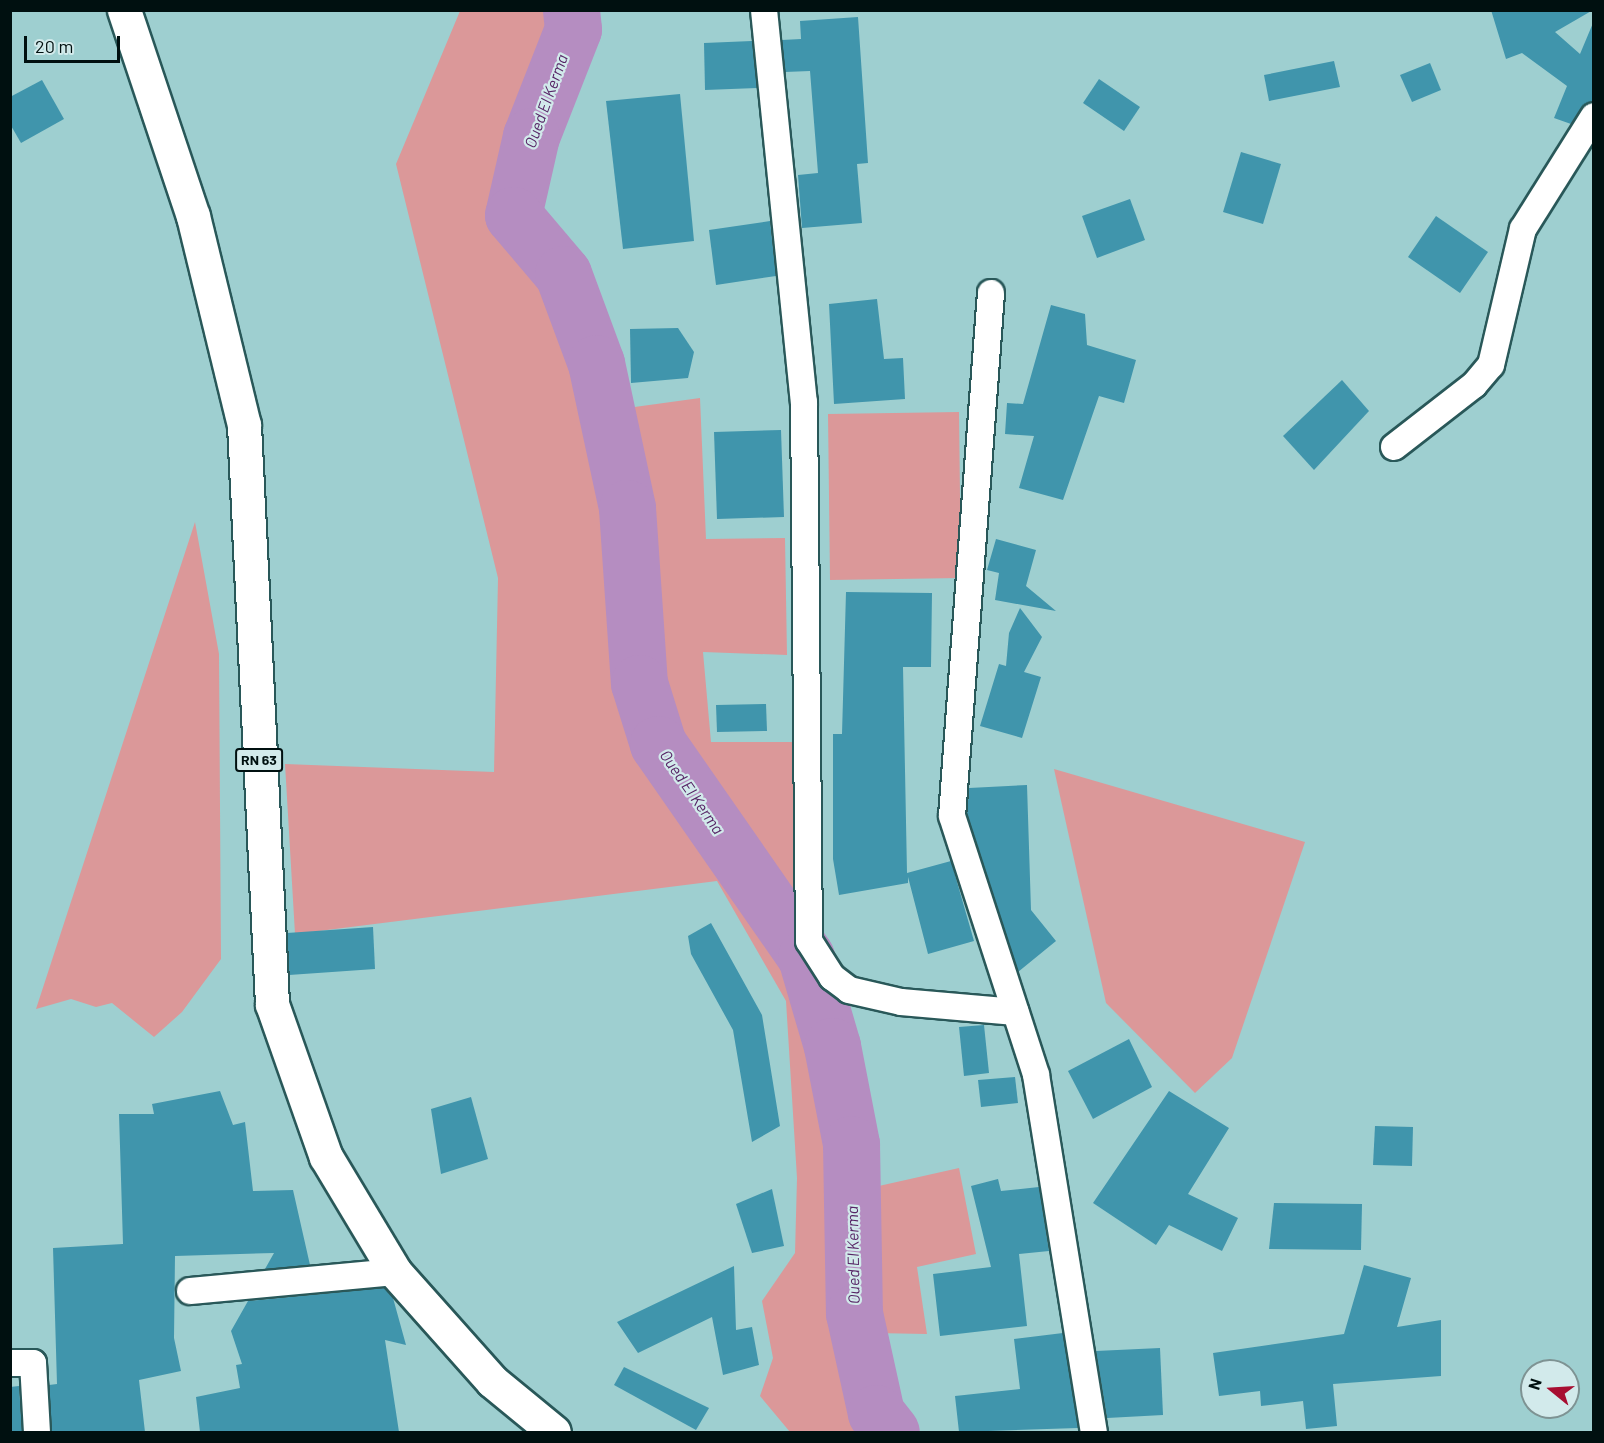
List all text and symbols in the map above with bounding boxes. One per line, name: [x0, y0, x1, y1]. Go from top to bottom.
scale bar: [27, 24, 123, 62]
text: 20 m: [35, 35, 73, 57]
water label: Oued El Kerma: [520, 52, 572, 150]
water label: Oued El Kerma: [656, 746, 728, 838]
road number: RN 63: [235, 749, 283, 771]
water label: Oued El Kerma: [843, 1206, 863, 1304]
north arrow: [1520, 1359, 1580, 1419]
text: N: [1524, 1376, 1545, 1392]

